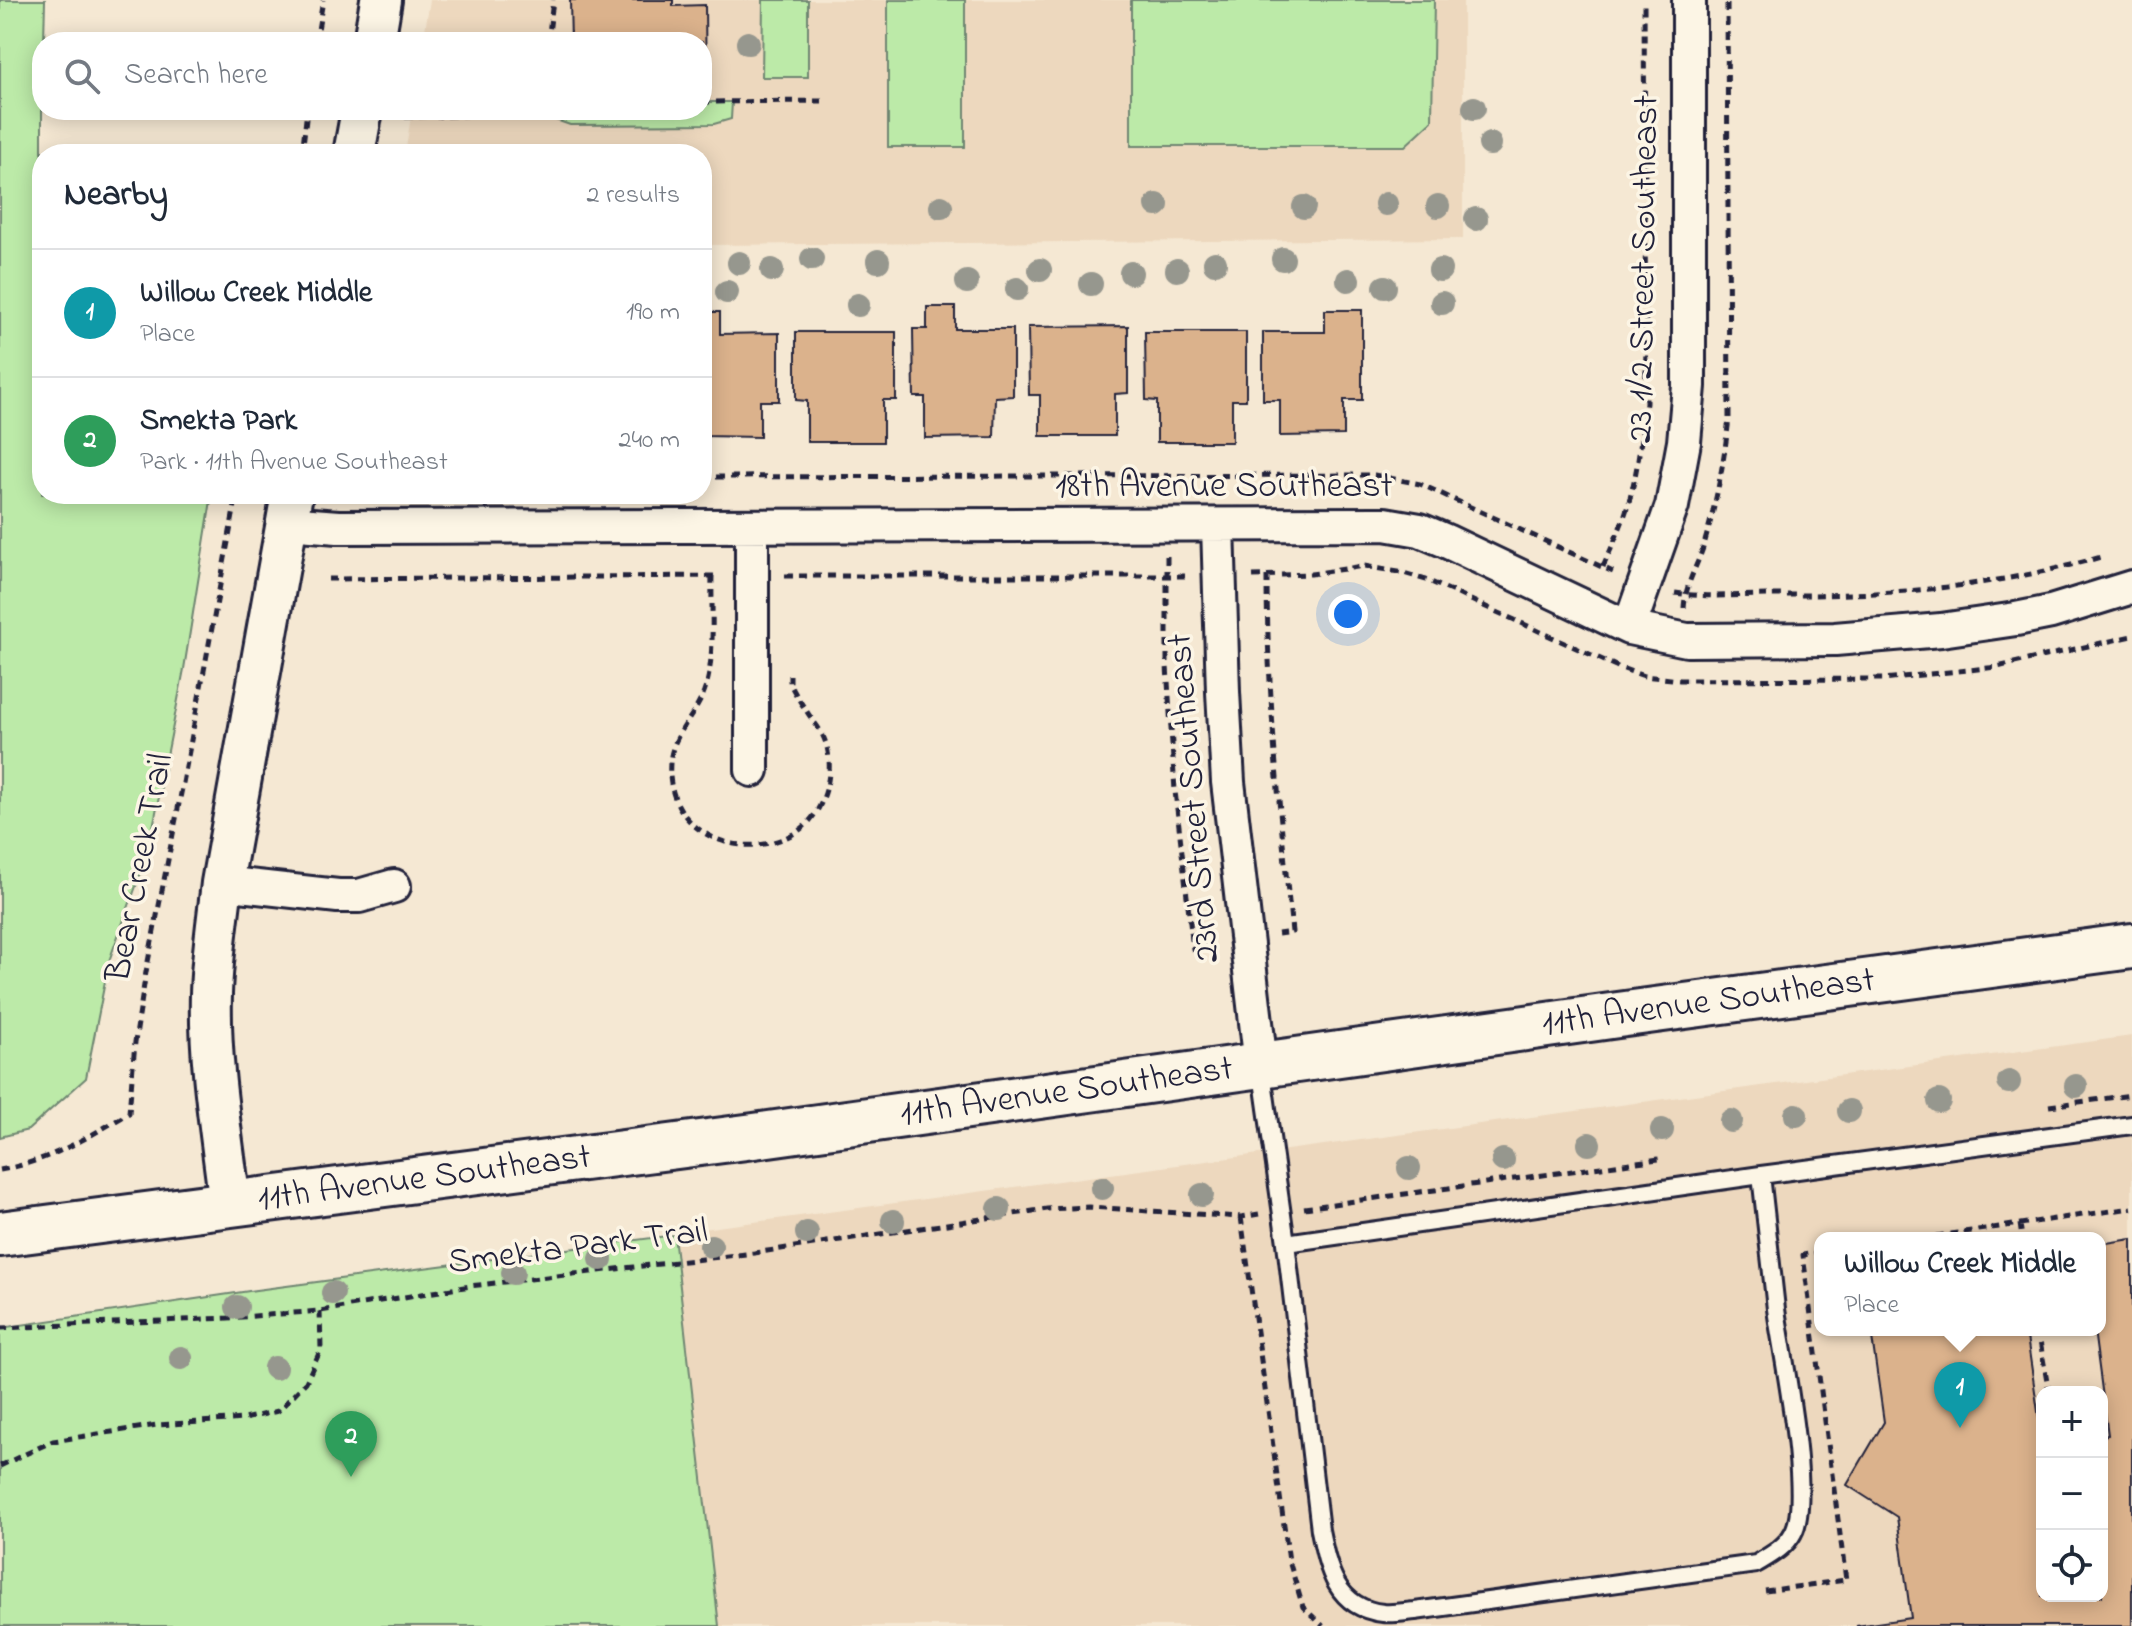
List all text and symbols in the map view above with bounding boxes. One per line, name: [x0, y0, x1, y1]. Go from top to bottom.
search box: [32, 32, 712, 120]
icon: search: [60, 54, 104, 98]
text: Search here: [124, 54, 268, 98]
street label: 23 1/2 Street Southeast: [1615, 94, 1675, 444]
text: Nearby: [64, 171, 168, 221]
text: 2 results: [587, 177, 680, 215]
text: Willow Creek Middle: [140, 272, 372, 316]
text: 1: [86, 294, 94, 332]
text: 190 m: [626, 294, 680, 332]
text: Place: [140, 316, 195, 354]
text: Smekta Park: [140, 400, 297, 444]
text: 2: [84, 422, 96, 460]
text: 240 m: [618, 422, 680, 460]
text: Park · 11th Avenue Southeast: [140, 444, 448, 482]
street label: 18th Avenue Southeast: [1055, 461, 1393, 514]
your location: [1328, 594, 1368, 634]
street label: 23rd Street Southeast: [1154, 631, 1236, 965]
street label: Bear Creek Trail: [93, 749, 189, 988]
street label: 11th Avenue Southeast: [1539, 954, 1878, 1052]
street label: 11th Avenue Southeast: [897, 1043, 1236, 1142]
street label: 11th Avenue Southeast: [255, 1131, 594, 1227]
street label: Smekta Park Trail: [445, 1206, 711, 1290]
popup: [1814, 1232, 2106, 1336]
text: Willow Creek Middle: [1844, 1243, 2076, 1287]
text: Place: [1844, 1287, 1899, 1325]
pin: 1: [1934, 1362, 1986, 1428]
map controls: [2036, 1386, 2108, 1602]
button: +: [2036, 1386, 2108, 1458]
pin: 2: [325, 1411, 377, 1477]
button: −: [2036, 1458, 2108, 1530]
button: locate: [2036, 1530, 2108, 1602]

